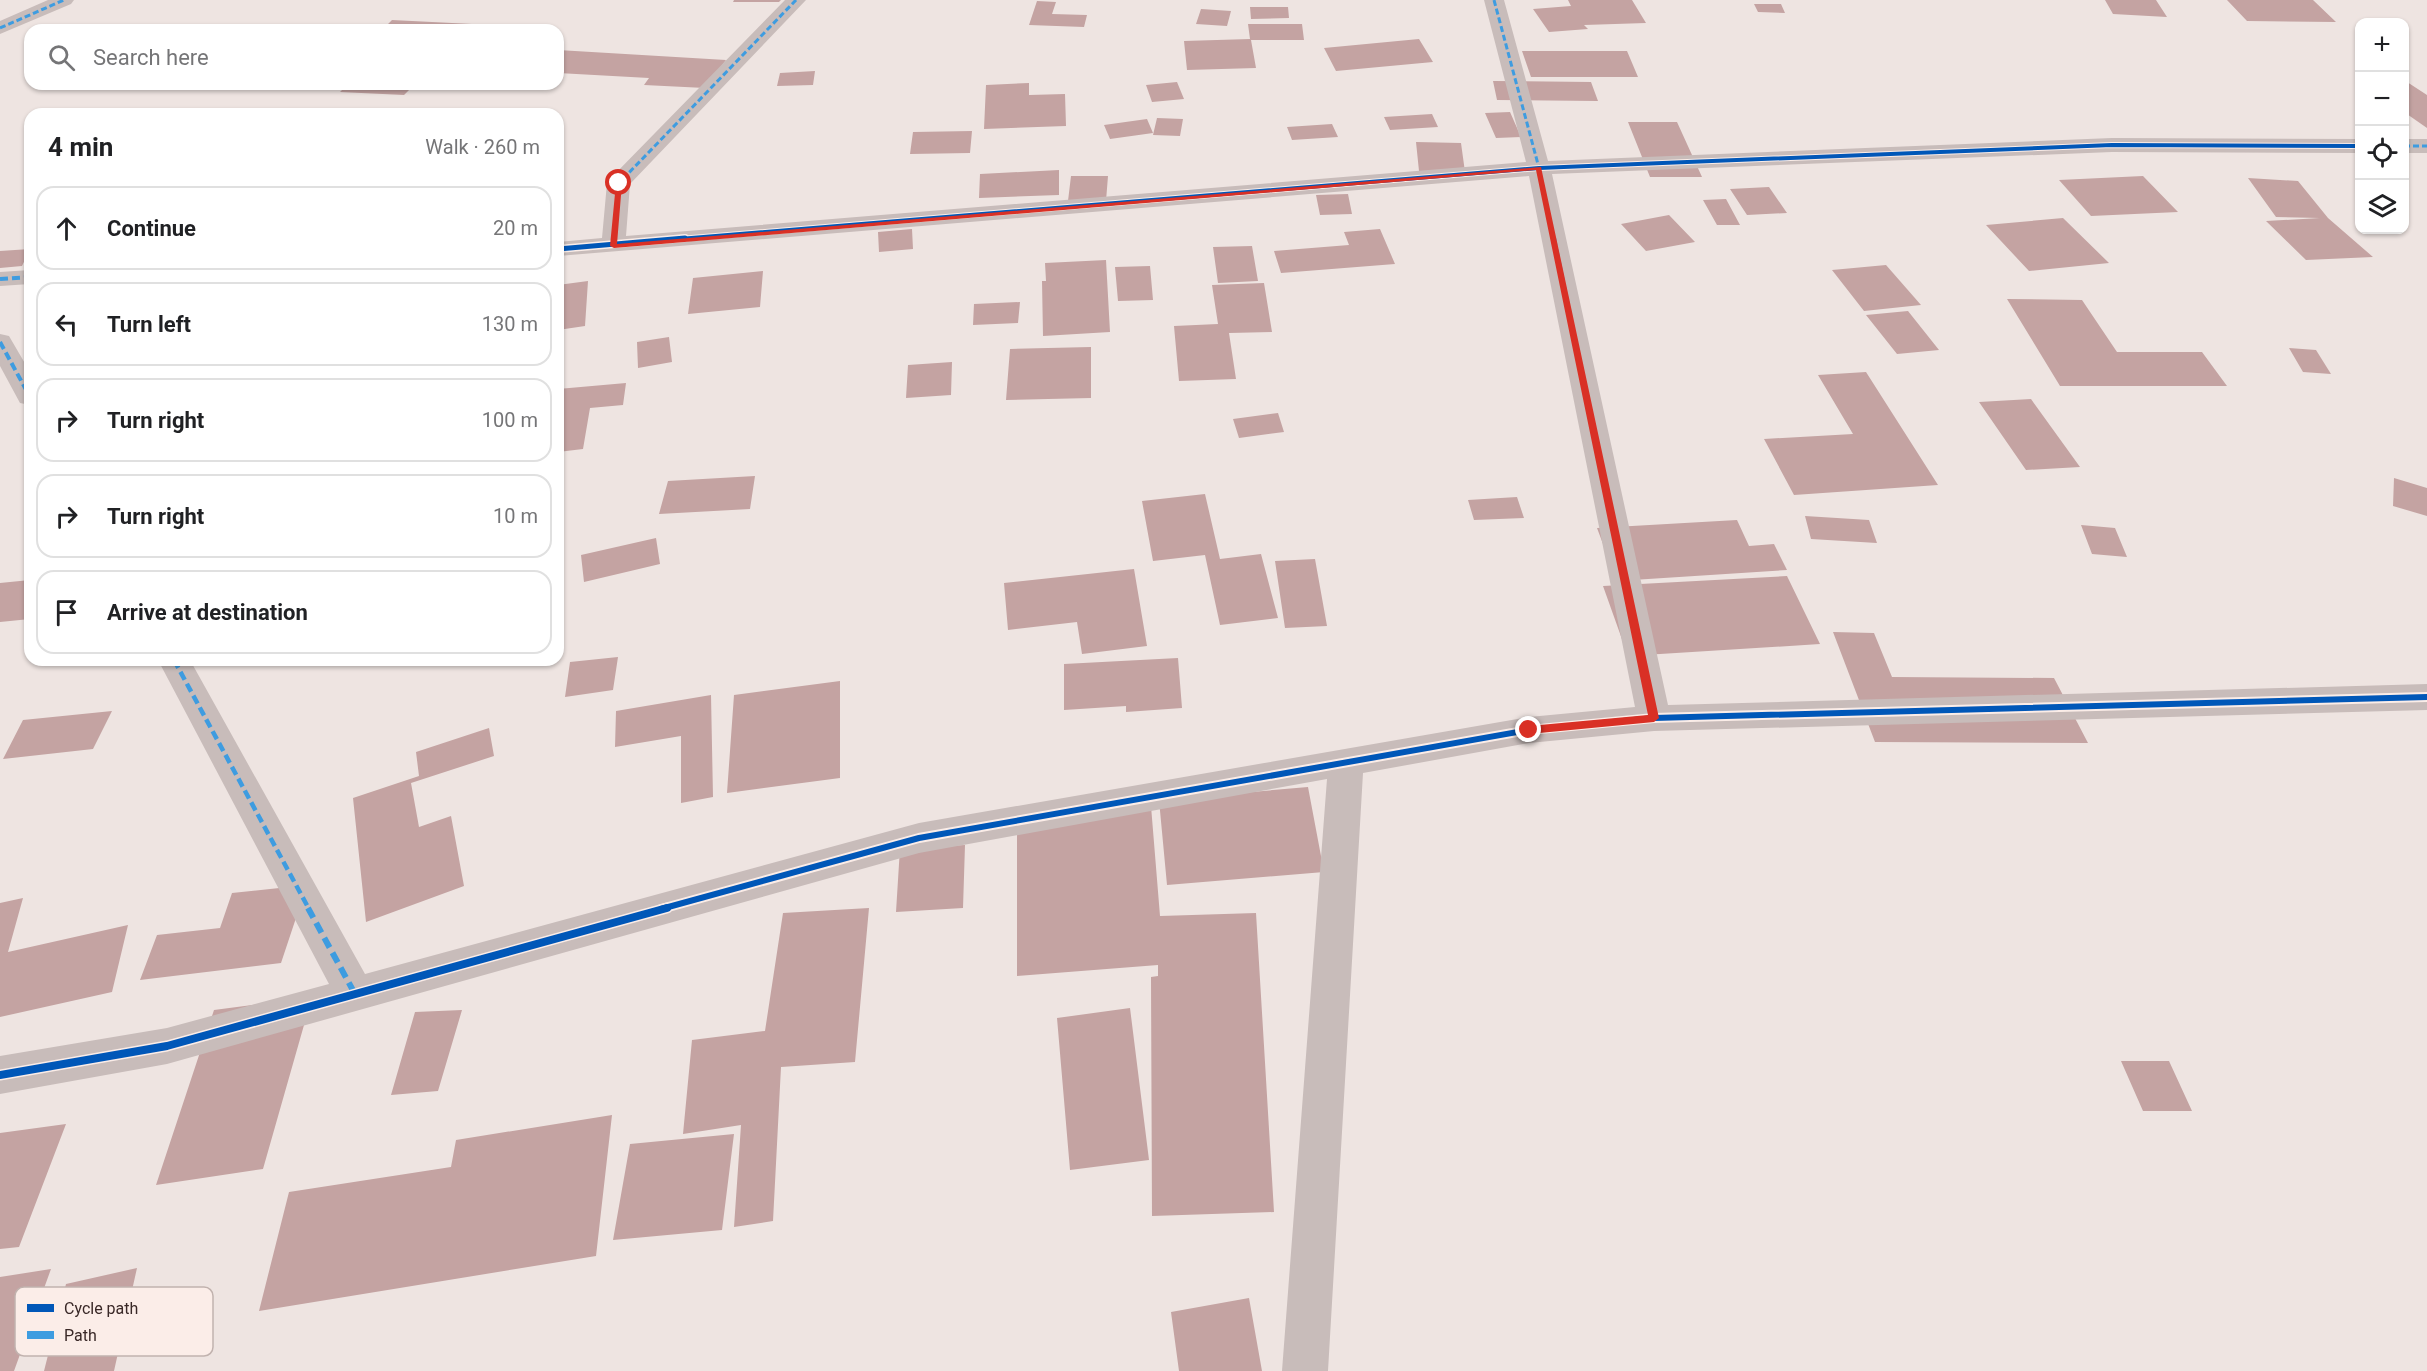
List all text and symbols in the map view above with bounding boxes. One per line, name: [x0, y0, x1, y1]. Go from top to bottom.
map controls: [2355, 18, 2409, 234]
button: +: [2355, 18, 2409, 72]
search box: [24, 24, 564, 90]
icon: search: [45, 41, 78, 74]
text: Search here: [93, 45, 209, 70]
button: −: [2355, 72, 2409, 126]
button: locate: [2355, 126, 2409, 180]
text: 4 min: [48, 132, 113, 162]
text: Walk · 260 m: [425, 135, 540, 159]
route start: [605, 169, 631, 195]
button: layers: [2355, 180, 2409, 234]
icon: ahead: [50, 212, 83, 245]
text: Continue: [107, 216, 196, 241]
text: 20 m: [493, 216, 538, 240]
icon: left: [50, 308, 83, 341]
text: Turn left: [107, 312, 191, 337]
text: 130 m: [482, 312, 538, 336]
icon: right: [50, 404, 83, 437]
text: Turn right: [107, 408, 204, 433]
text: 100 m: [482, 408, 538, 432]
icon: right: [50, 500, 83, 533]
text: Turn right: [107, 504, 204, 529]
text: 10 m: [493, 504, 538, 528]
icon: arrive: [50, 596, 83, 629]
text: Arrive at destination: [107, 600, 308, 625]
route end: [1515, 716, 1541, 742]
legend: [15, 1287, 213, 1356]
text: Cycle path: [64, 1299, 138, 1318]
text: Path: [64, 1326, 97, 1345]

